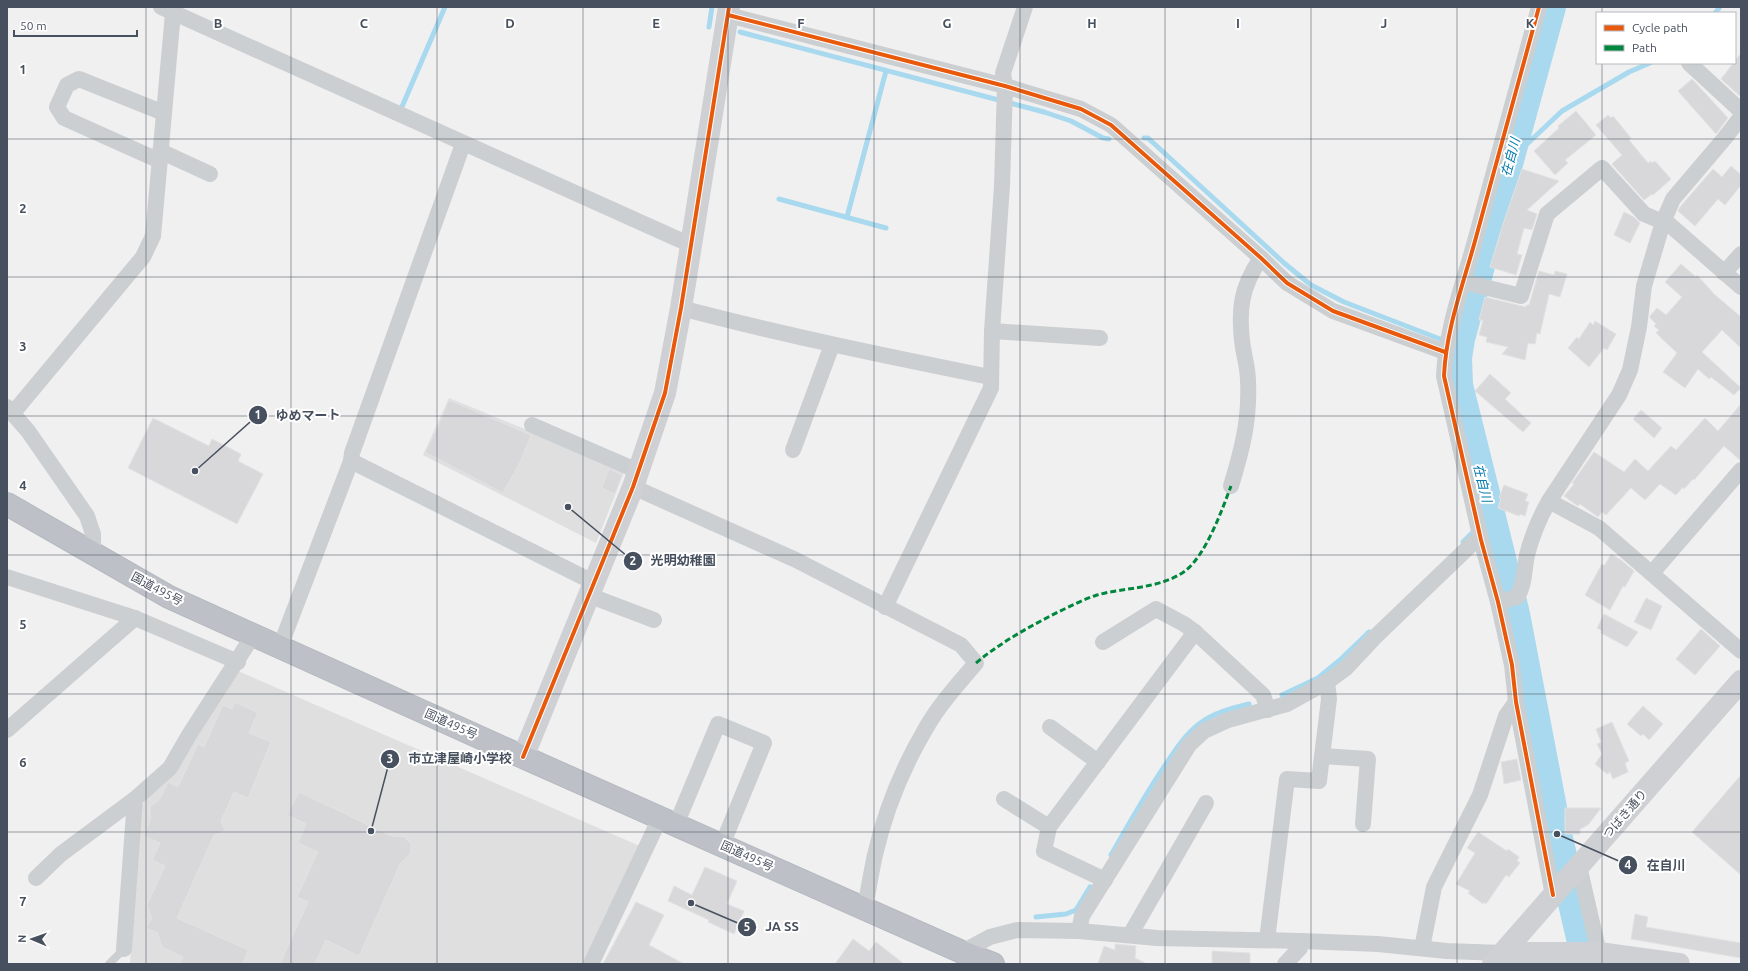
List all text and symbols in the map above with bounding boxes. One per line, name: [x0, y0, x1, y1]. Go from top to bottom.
scale bar: [14, 12, 137, 38]
legend: [1596, 12, 1736, 64]
text: B: [214, 16, 223, 30]
text: C: [360, 16, 369, 30]
text: D: [505, 16, 515, 30]
text: E: [652, 16, 660, 30]
text: F: [797, 16, 805, 30]
text: G: [943, 16, 952, 30]
text: H: [1087, 16, 1097, 30]
text: I: [1236, 16, 1240, 30]
text: J: [1381, 16, 1387, 30]
text: K: [1526, 16, 1535, 30]
text: 50 m: [20, 19, 47, 32]
text: Cycle path: [1632, 21, 1688, 34]
text: Path: [1632, 41, 1657, 54]
text: 1: [19, 62, 27, 76]
water label: 在自川: [1498, 134, 1522, 178]
text: 2: [19, 201, 27, 215]
text: 3: [19, 339, 27, 353]
callout: ゆめマート: [248, 403, 349, 428]
text: 1: [255, 408, 261, 421]
text: ゆめマート: [275, 408, 341, 422]
water label: 在自川: [1471, 462, 1495, 506]
text: 4: [19, 478, 27, 492]
callout: 光明幼稚園: [623, 548, 724, 573]
text: 光明幼稚園: [650, 553, 716, 567]
text: 2: [630, 554, 637, 567]
street label: 国道495号: [129, 570, 185, 608]
text: 5: [19, 617, 27, 631]
street label: 国道495号: [423, 706, 480, 741]
callout: 市立津屋崎小学校: [380, 746, 520, 771]
text: 市立津屋崎小学校: [408, 751, 512, 765]
text: 3: [387, 752, 393, 765]
text: 6: [19, 755, 27, 769]
street label: つばき通り: [1600, 787, 1649, 841]
street label: 国道495号: [719, 838, 776, 873]
callout: 在自川: [1618, 853, 1693, 878]
text: 4: [1625, 858, 1632, 871]
text: 在自川: [1646, 858, 1686, 872]
text: 7: [19, 894, 27, 908]
callout: JA SS: [737, 914, 806, 939]
north arrow: [12, 919, 52, 959]
text: JA SS: [765, 919, 799, 933]
text: 5: [744, 920, 751, 933]
text: N: [16, 934, 28, 943]

